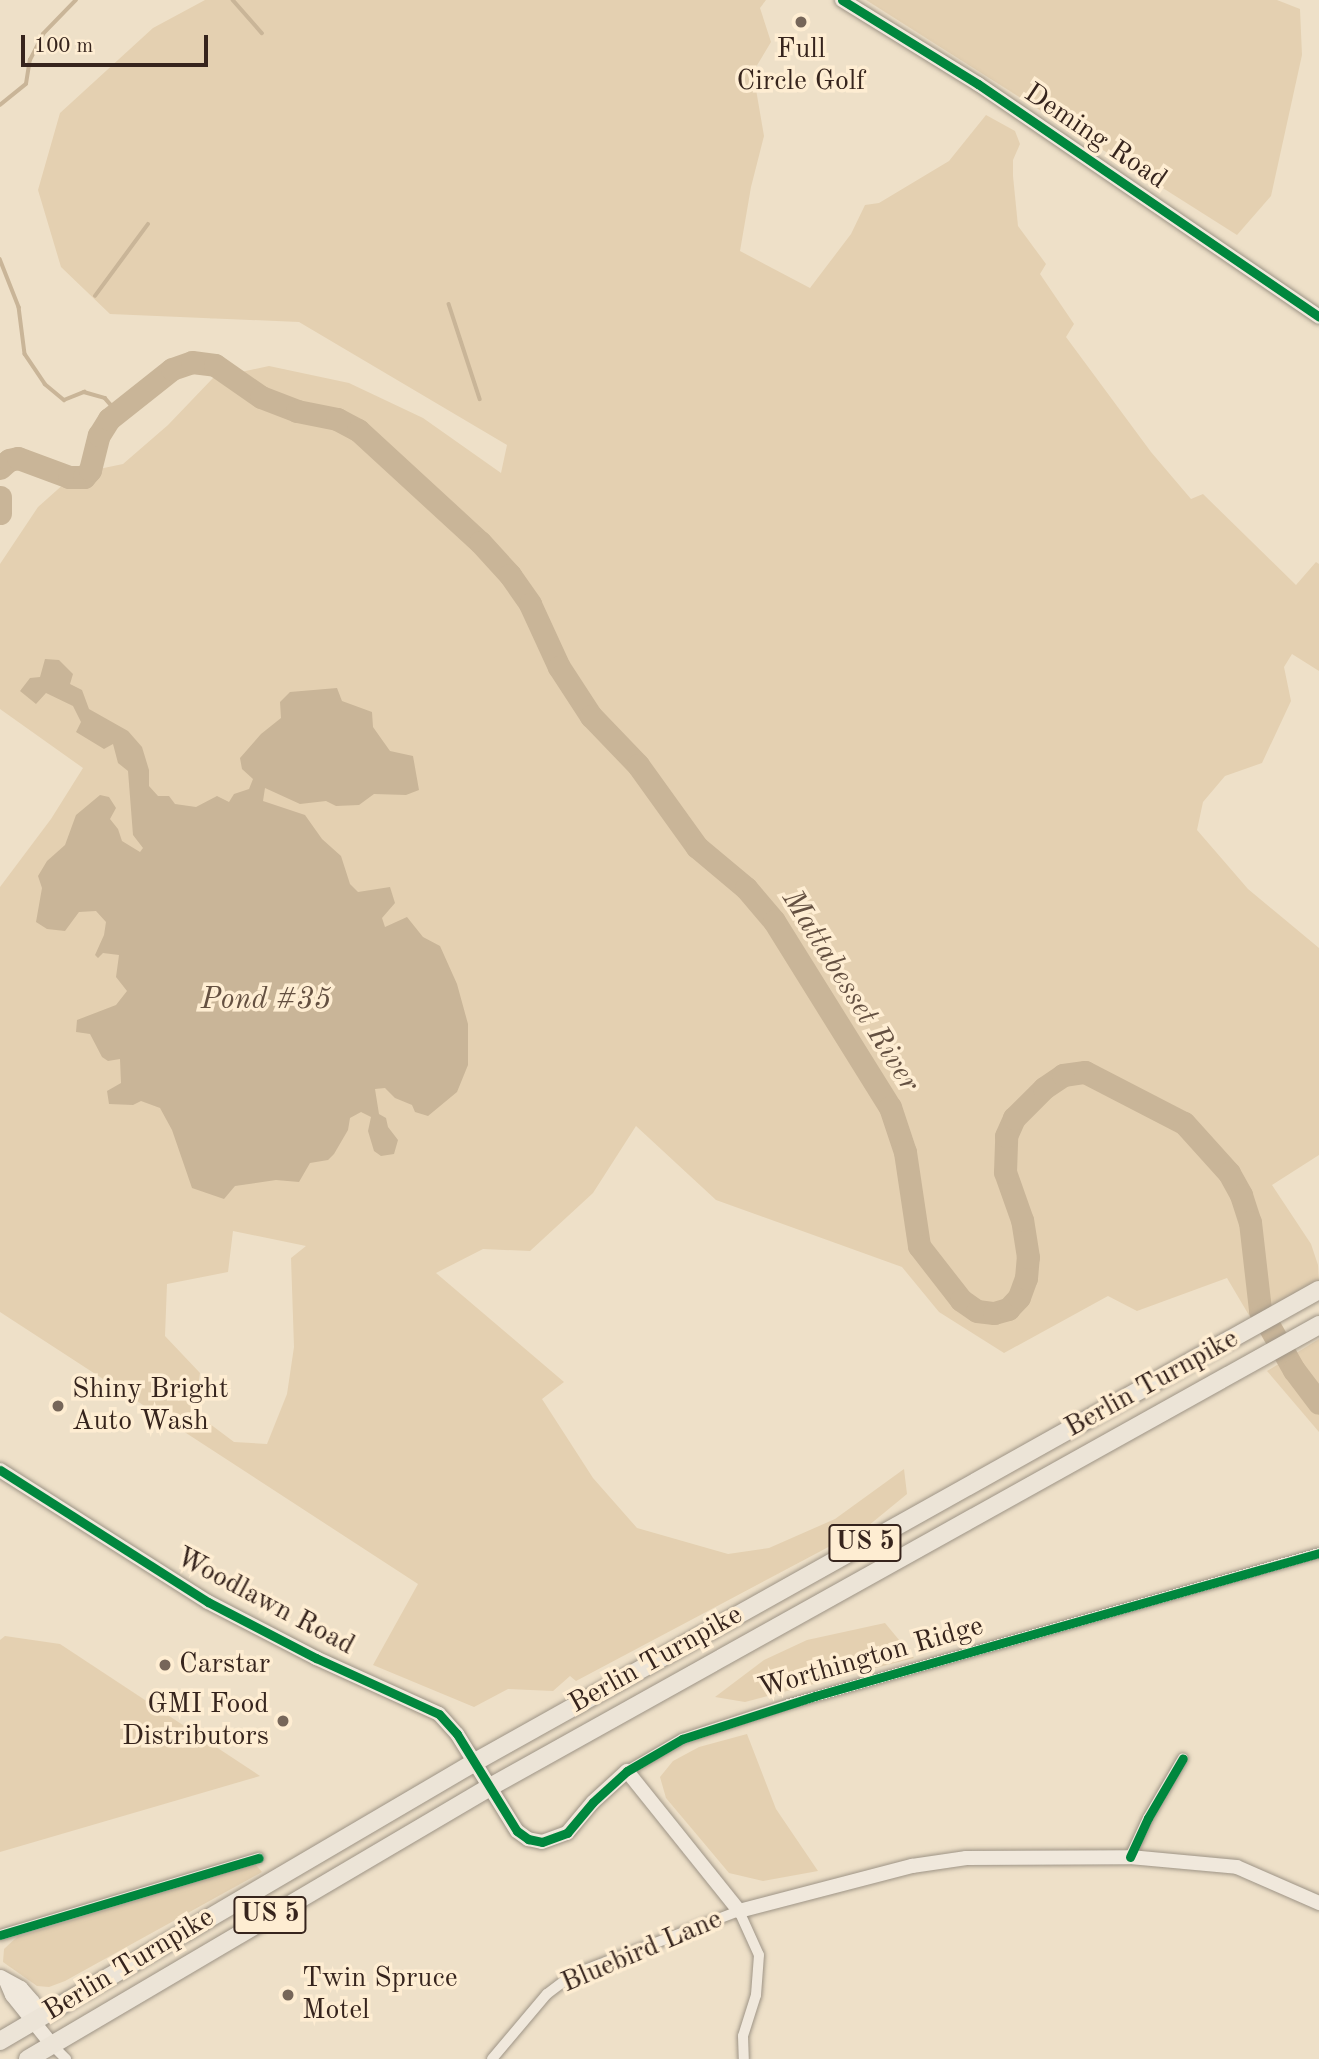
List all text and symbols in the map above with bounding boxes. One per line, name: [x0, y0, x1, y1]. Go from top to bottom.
marker: Full Circle Golf: [793, 14, 809, 30]
scale bar: [24, 21, 212, 65]
place label: Full Circle Golf: [736, 33, 866, 99]
text: 100 m: [34, 36, 93, 57]
street label: Deming Road: [1017, 77, 1173, 197]
water label: Mattabesset River: [773, 883, 927, 1099]
water label: Pond #35: [201, 982, 331, 1018]
street label: Berlin Turnpike: [1060, 1323, 1244, 1445]
place label: Shiny Bright Auto Wash: [72, 1373, 228, 1439]
marker: Shiny Bright Auto Wash: [50, 1398, 66, 1414]
road number: US 5: [828, 1520, 902, 1566]
street label: Woodlawn Road: [170, 1541, 360, 1663]
street label: Berlin Turnpike: [564, 1599, 748, 1721]
street label: Worthington Ridge: [755, 1610, 987, 1706]
place label: Carstar: [179, 1648, 270, 1682]
marker: Carstar: [157, 1657, 173, 1673]
place label: GMI Food Distributors: [122, 1688, 269, 1754]
marker: GMI Food Distributors: [275, 1713, 291, 1729]
road number: US 5: [233, 1892, 307, 1938]
street label: Berlin Turnpike: [38, 1901, 220, 2029]
street label: Bluebird Lane: [557, 1903, 727, 2001]
place label: Twin Spruce Motel: [302, 1962, 458, 2028]
marker: Twin Spruce Motel: [280, 1987, 296, 2003]

